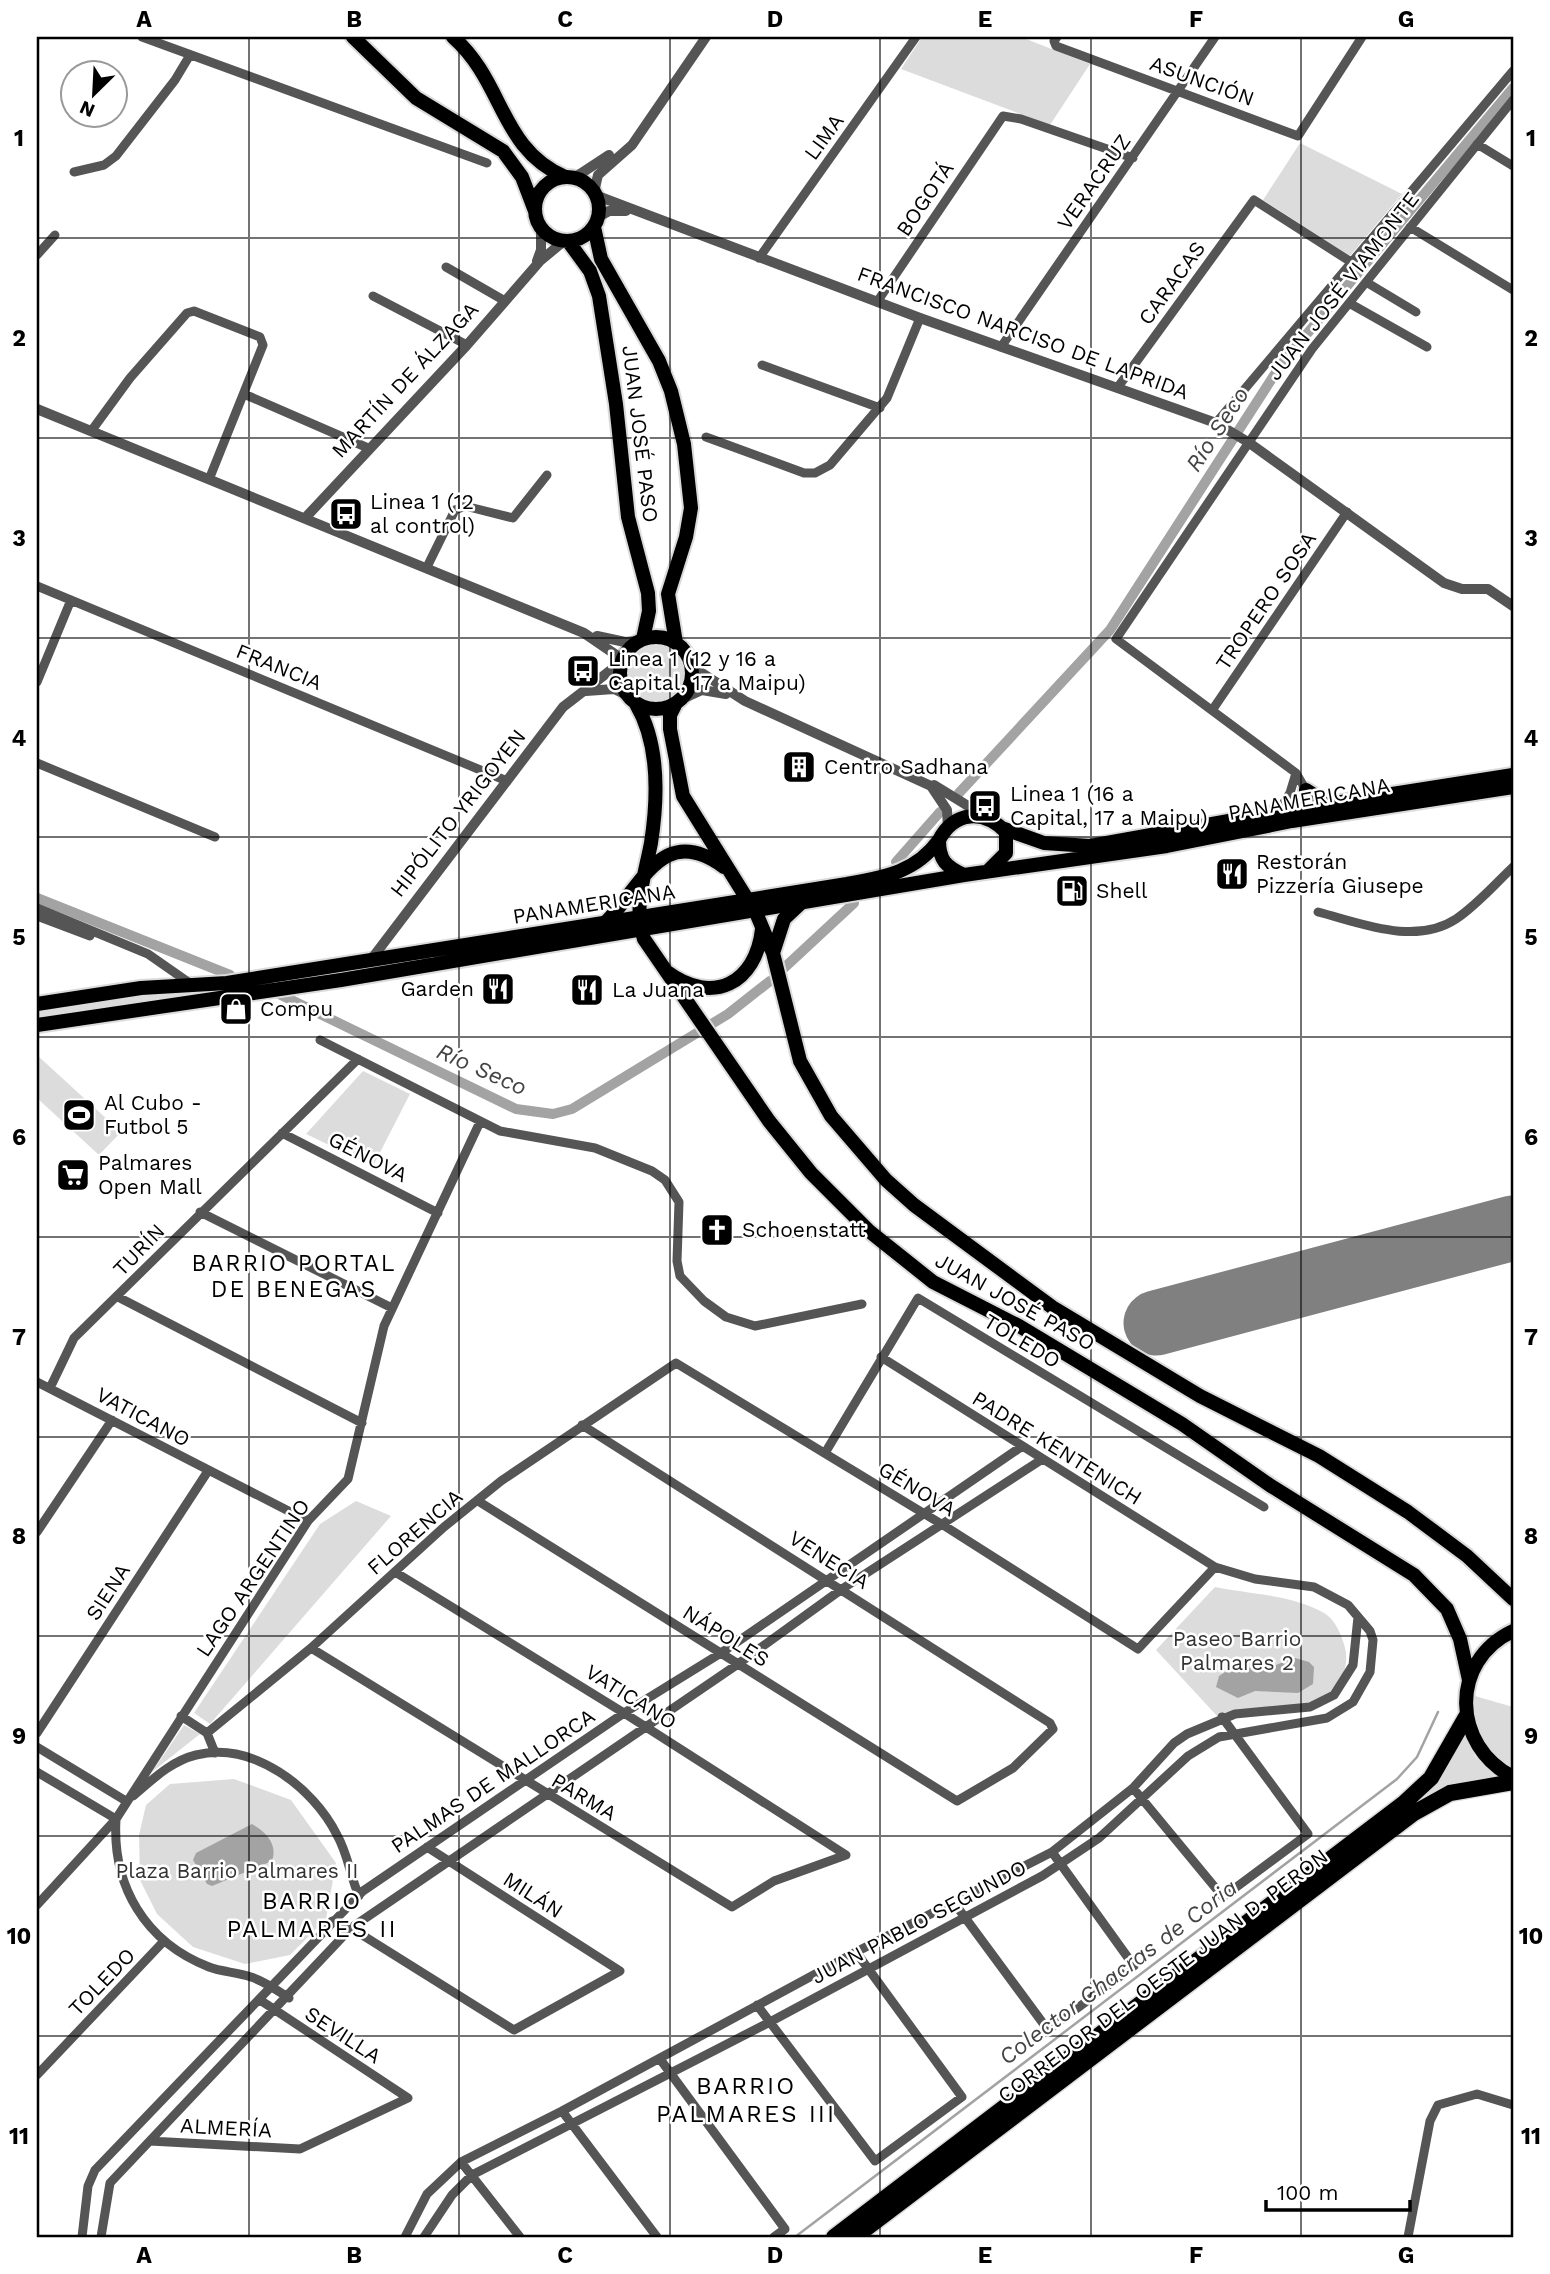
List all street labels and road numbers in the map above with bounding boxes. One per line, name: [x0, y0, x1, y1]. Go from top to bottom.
street label: ASUNCIÓN: [1147, 50, 1258, 111]
street label: LIMA: [799, 109, 849, 165]
street label: VERACRUZ: [1052, 129, 1136, 234]
street label: BOGOTÁ: [891, 157, 959, 241]
street label: JUAN JOSÉ VIAMONTE: [1261, 187, 1424, 385]
street label: CARACAS: [1133, 236, 1210, 329]
street label: FRANCISCO NARCISO DE LAPRIDA: [854, 261, 1193, 404]
street label: MARTÍN DE ÁLZAGA: [326, 297, 483, 463]
street label: JUAN JOSÉ PASO: [617, 344, 664, 524]
street label: TROPERO SOSA: [1210, 527, 1321, 675]
street label: FRANCIA: [233, 638, 326, 695]
street label: HIPÓLITO YRIGOYEN: [384, 724, 531, 901]
street label: PANAMERICANA: [1226, 772, 1392, 825]
street label: PANAMERICANA: [511, 878, 677, 929]
street label: GÉNOVA: [324, 1126, 412, 1187]
street label: TURÍN: [108, 1218, 170, 1281]
street label: JUAN JOSÉ PASO: [931, 1247, 1099, 1356]
street label: TOLEDO: [979, 1308, 1065, 1373]
street label: VATICANO: [92, 1381, 194, 1452]
street label: PADRE KENTENICH: [968, 1385, 1147, 1510]
street label: GÉNOVA: [874, 1456, 960, 1521]
street label: FLORENCIA: [362, 1483, 467, 1580]
street label: LAGO ARGENTINO: [191, 1494, 315, 1661]
street label: VENECIA: [784, 1525, 874, 1594]
street label: SIENA: [80, 1559, 135, 1625]
street label: NÁPOLES: [678, 1599, 774, 1672]
street label: VATICANO: [581, 1659, 681, 1734]
street label: PALMAS DE MALLORCA: [386, 1703, 599, 1858]
street label: PARMA: [547, 1767, 621, 1826]
street label: CORREDOR DEL OESTE JUAN D. PERÓN: [993, 1843, 1333, 2108]
street label: JUAN PABLO SEGUNDO: [807, 1854, 1031, 1989]
street label: MILÁN: [499, 1866, 568, 1923]
street label: TOLEDO: [63, 1942, 140, 2021]
street label: SEVILLA: [301, 2001, 386, 2068]
street label: ALMERÍA: [180, 2113, 273, 2142]

